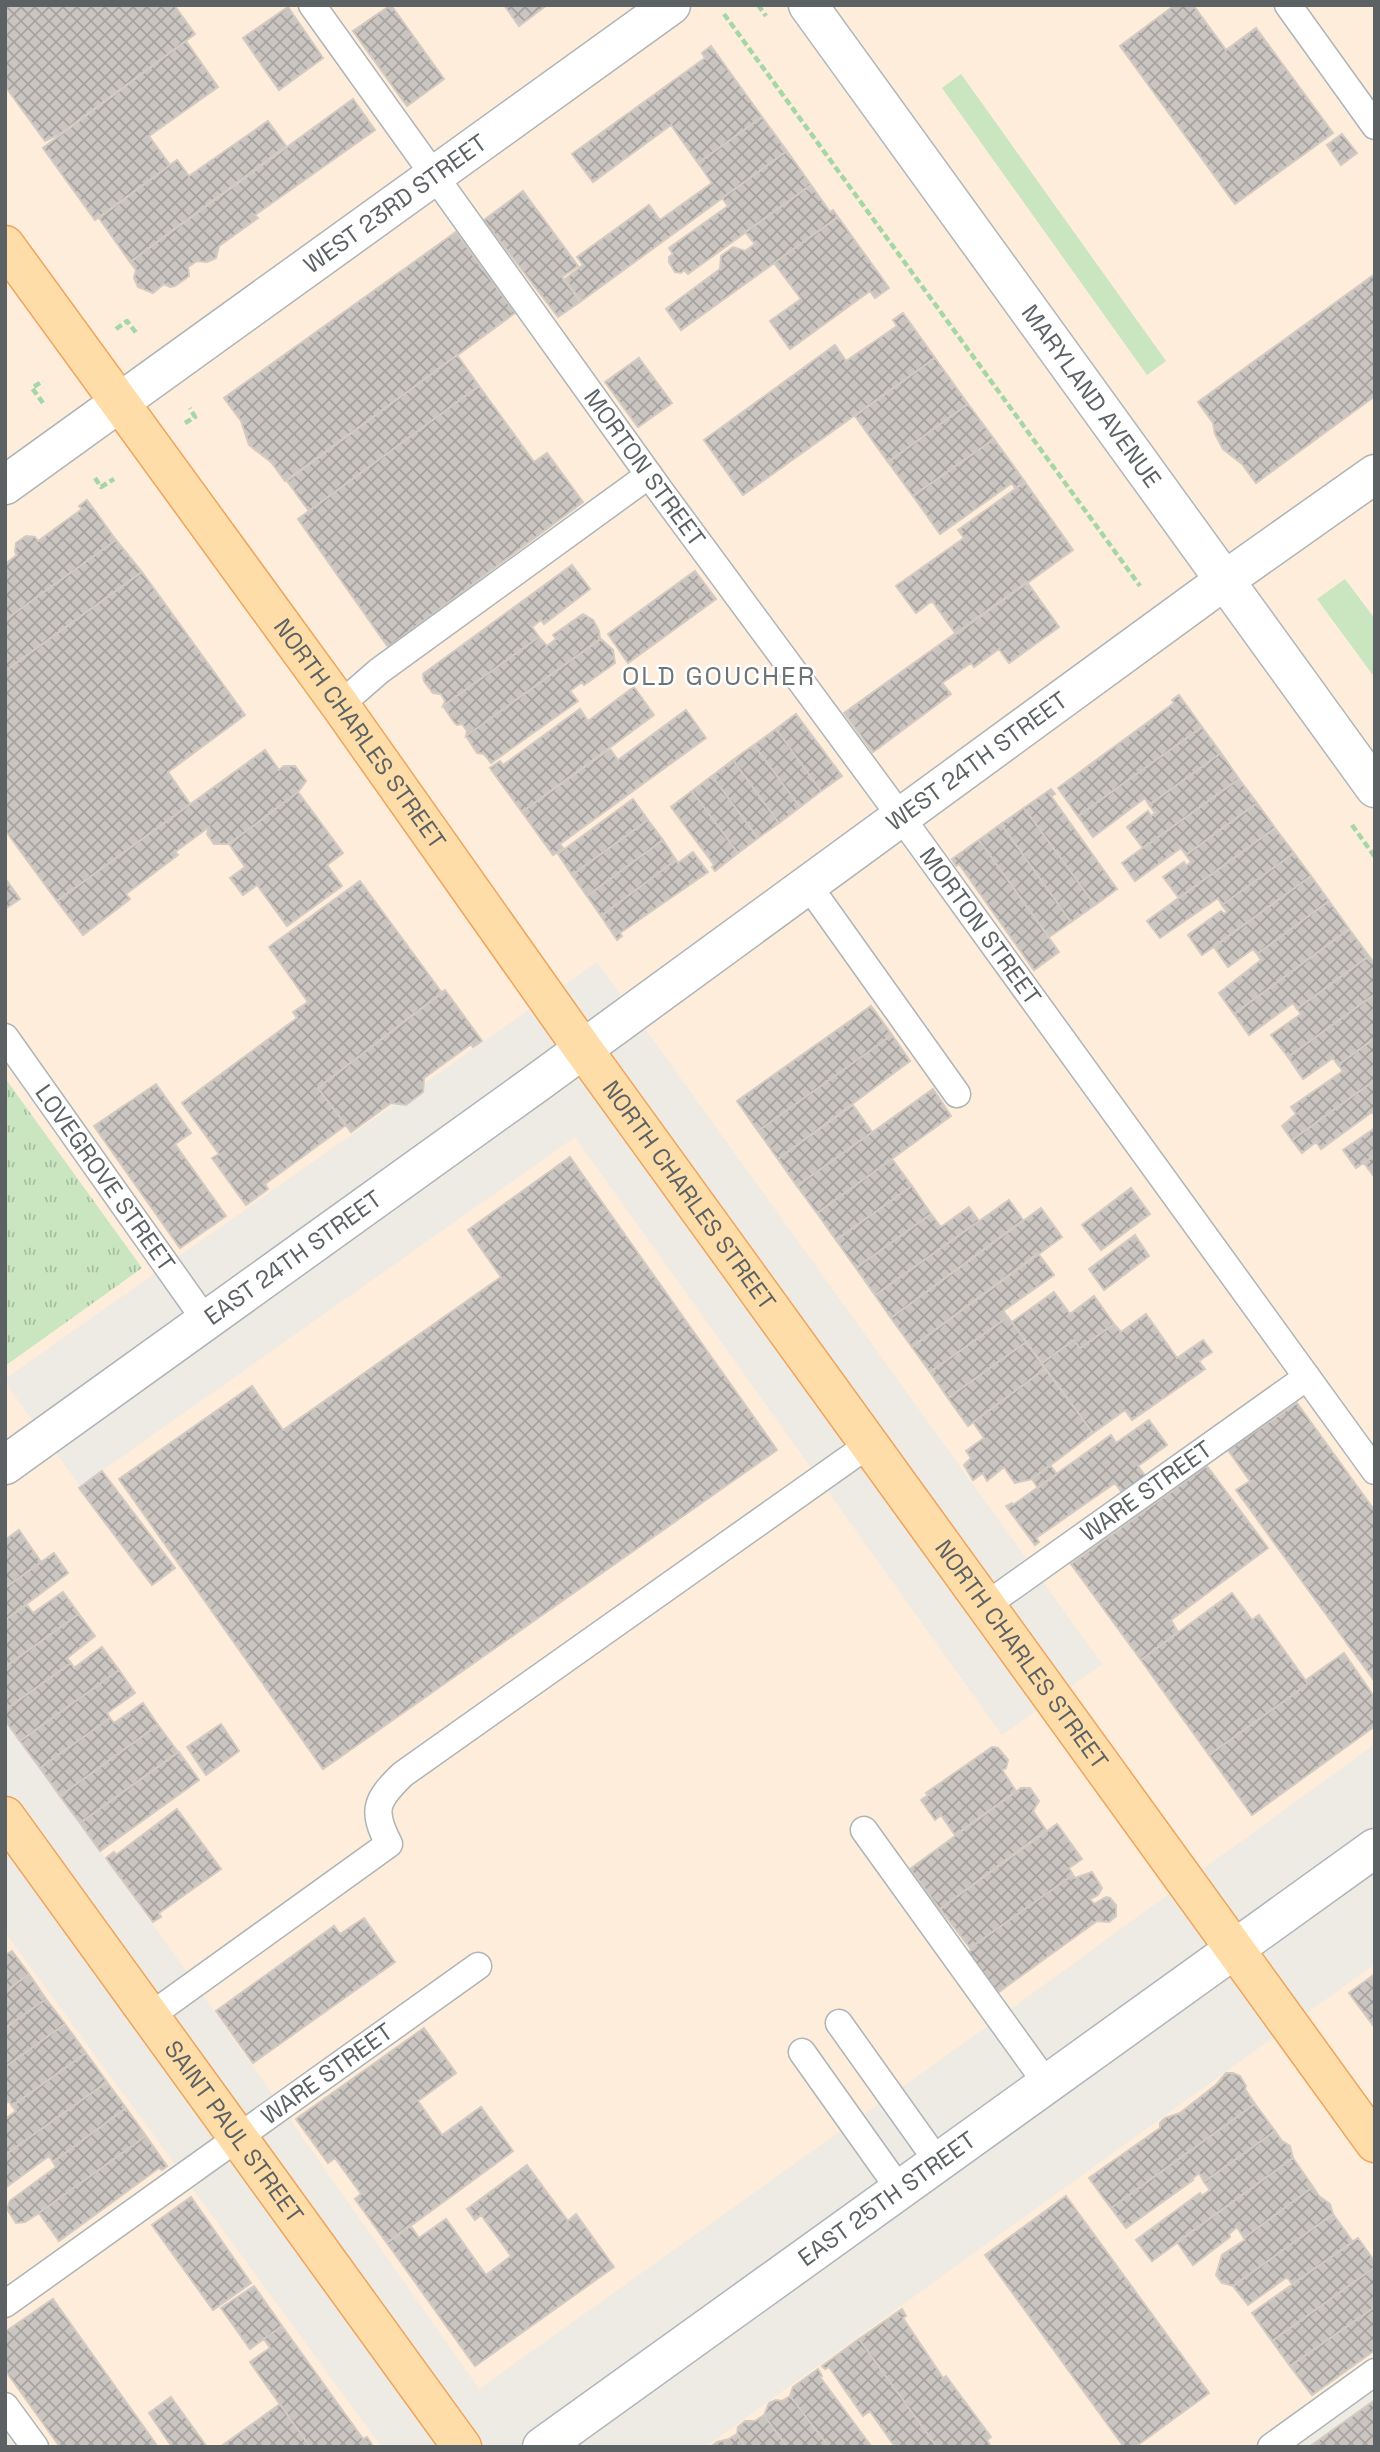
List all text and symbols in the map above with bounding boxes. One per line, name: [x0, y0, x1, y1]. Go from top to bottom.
street label: WEST 23RD STREET: [297, 127, 493, 280]
street label: MARYLAND AVENUE: [1015, 298, 1168, 494]
street label: MORTON STREET: [577, 383, 712, 553]
street label: NORTH CHARLES STREET: [267, 612, 453, 855]
district label: OLD GOUCHER: [622, 659, 816, 693]
street label: WEST 24TH STREET: [880, 684, 1074, 837]
street label: MORTON STREET: [913, 841, 1048, 1011]
street label: NORTH CHARLES STREET: [596, 1074, 783, 1316]
street label: LOVEGROVE STREET: [28, 1078, 182, 1278]
street label: EAST 24TH STREET: [198, 1183, 388, 1332]
street label: WARE STREET: [1074, 1433, 1218, 1548]
street label: NORTH CHARLES STREET: [928, 1533, 1115, 1775]
street label: WARE STREET: [255, 2016, 399, 2131]
street label: SAINT PAUL STREET: [158, 2034, 311, 2229]
street label: EAST 25TH STREET: [792, 2124, 982, 2273]

